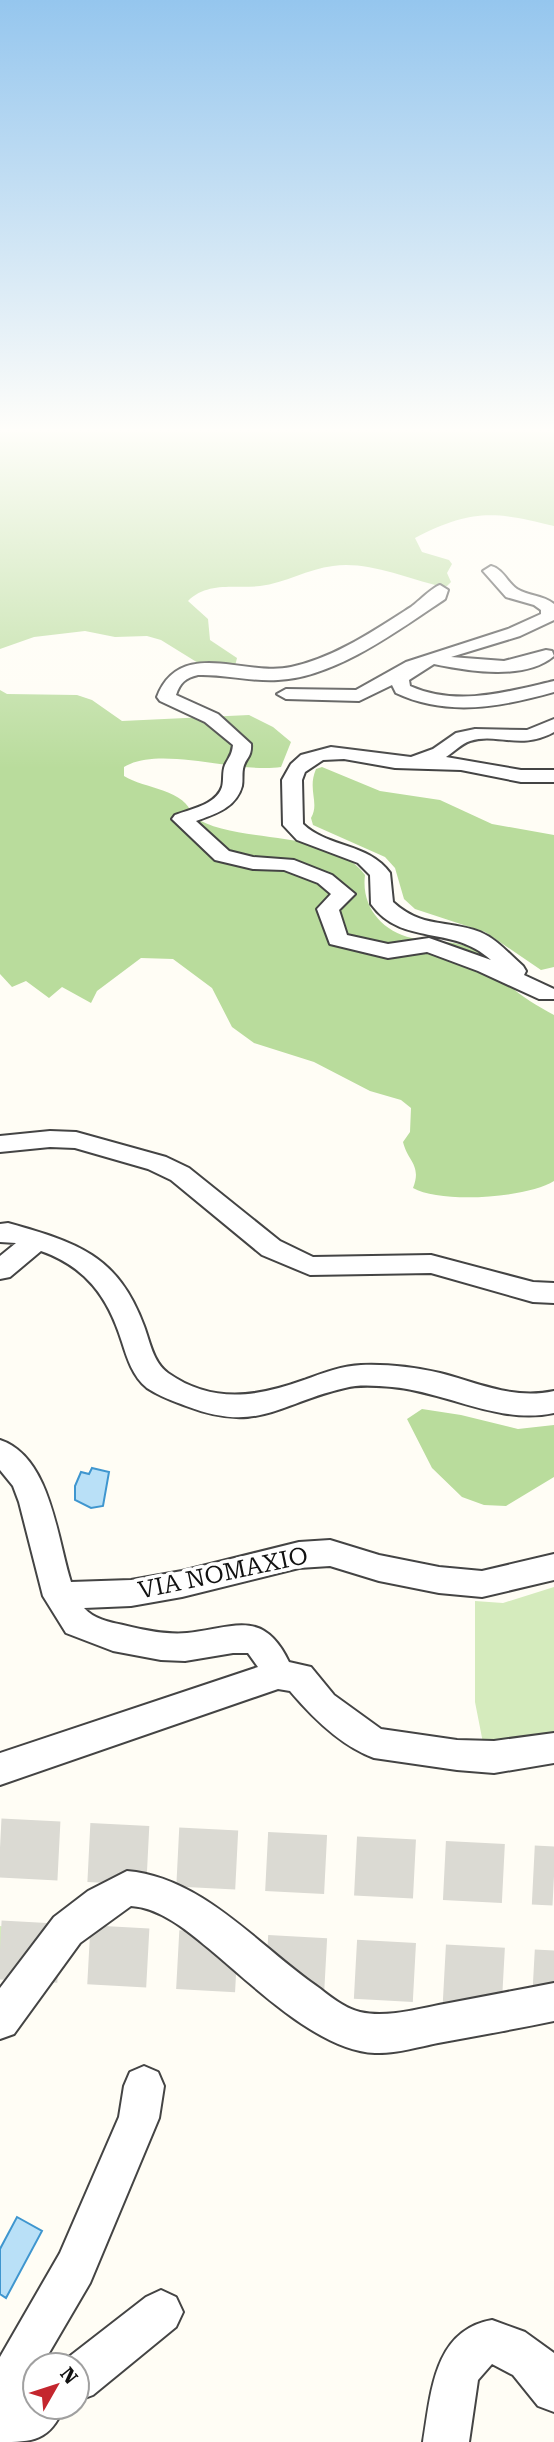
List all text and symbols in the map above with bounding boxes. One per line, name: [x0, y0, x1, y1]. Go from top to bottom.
street label: VIA NOMAXIO: [136, 1541, 310, 1605]
north arrow: [21, 2351, 91, 2421]
text: N: [55, 2363, 83, 2389]

